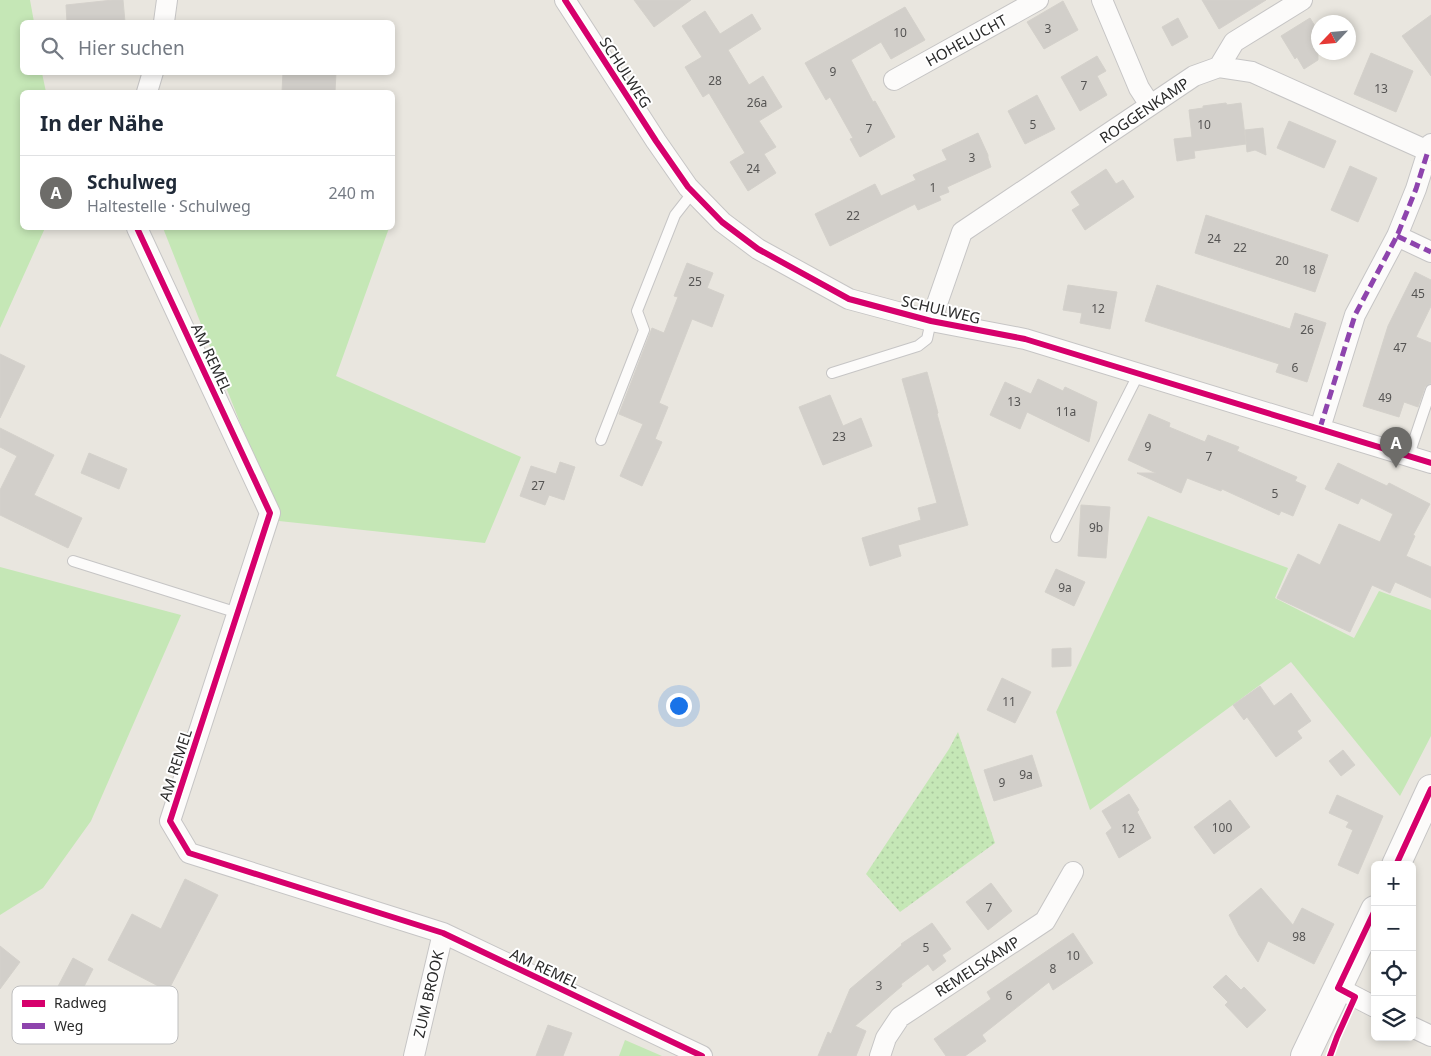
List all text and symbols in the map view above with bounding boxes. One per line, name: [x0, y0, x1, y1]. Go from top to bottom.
street label: HOHELUCHT: [922, 9, 1011, 71]
north arrow: [1311, 15, 1356, 60]
search box: [20, 20, 395, 75]
house number: 3: [1045, 20, 1052, 37]
house number: 10: [893, 24, 907, 41]
street label: SCHULWEG: [596, 33, 656, 111]
icon: search: [38, 34, 66, 62]
text: Hier suchen: [78, 35, 185, 61]
house number: 9: [830, 63, 837, 80]
house number: 28: [708, 72, 722, 89]
street label: ROGGENKAMP: [1095, 73, 1193, 147]
house number: 7: [1081, 77, 1088, 94]
house number: 13: [1374, 80, 1388, 97]
house number: 26a: [747, 94, 767, 111]
text: In der Nähe: [40, 109, 164, 137]
house number: 5: [1030, 116, 1037, 133]
house number: 10: [1197, 116, 1211, 133]
house number: 7: [866, 120, 873, 137]
house number: 3: [969, 149, 976, 166]
house number: 24: [746, 160, 760, 177]
text: Schulweg: [87, 169, 177, 195]
house number: 1: [930, 179, 936, 196]
text: A: [50, 182, 62, 204]
text: 240 m: [328, 182, 375, 204]
text: Haltestelle · Schulweg: [87, 195, 251, 217]
house number: 22: [846, 207, 860, 224]
house number: 24: [1207, 230, 1221, 247]
house number: 22: [1233, 239, 1247, 256]
house number: 20: [1275, 252, 1289, 269]
house number: 18: [1302, 261, 1316, 278]
house number: 25: [688, 273, 702, 290]
house number: 45: [1411, 285, 1425, 302]
street label: SCHULWEG: [899, 290, 983, 328]
house number: 12: [1091, 300, 1105, 317]
street label: AM REMEL: [187, 320, 237, 396]
house number: 26: [1300, 321, 1314, 338]
house number: 47: [1393, 339, 1407, 356]
house number: 6: [1292, 359, 1299, 376]
house number: 49: [1378, 389, 1392, 406]
house number: 13: [1007, 393, 1021, 410]
house number: 11a: [1056, 403, 1076, 420]
pin: A: [1380, 427, 1412, 468]
house number: 23: [832, 428, 846, 445]
house number: 9: [1145, 438, 1152, 455]
house number: 7: [1206, 448, 1213, 465]
house number: 27: [531, 477, 545, 494]
house number: 5: [1272, 485, 1279, 502]
house number: 9b: [1089, 519, 1103, 536]
house number: 9a: [1058, 579, 1072, 596]
your location: [666, 693, 692, 719]
house number: 11: [1002, 693, 1016, 710]
street label: AM REMEL: [154, 726, 196, 804]
house number: 9a: [1019, 766, 1033, 783]
house number: 9: [999, 774, 1006, 791]
house number: 100: [1212, 819, 1232, 836]
house number: 12: [1121, 820, 1135, 837]
map controls: [1371, 861, 1416, 1041]
button: +: [1371, 861, 1416, 906]
house number: 7: [986, 899, 993, 916]
button: −: [1371, 906, 1416, 951]
house number: 98: [1292, 928, 1306, 945]
street label: REMELSKAMP: [931, 931, 1023, 1001]
house number: 5: [923, 939, 930, 956]
street label: AM REMEL: [507, 943, 583, 993]
house number: 10: [1066, 947, 1080, 964]
street label: ZUM BROOK: [408, 948, 448, 1040]
button: locate: [1371, 951, 1416, 996]
house number: 8: [1050, 960, 1057, 977]
house number: 3: [876, 977, 883, 994]
legend: [12, 986, 178, 1044]
house number: 6: [1006, 987, 1013, 1004]
text: Radweg: [54, 993, 107, 1012]
button: layers: [1371, 996, 1416, 1041]
text: Weg: [54, 1016, 83, 1035]

